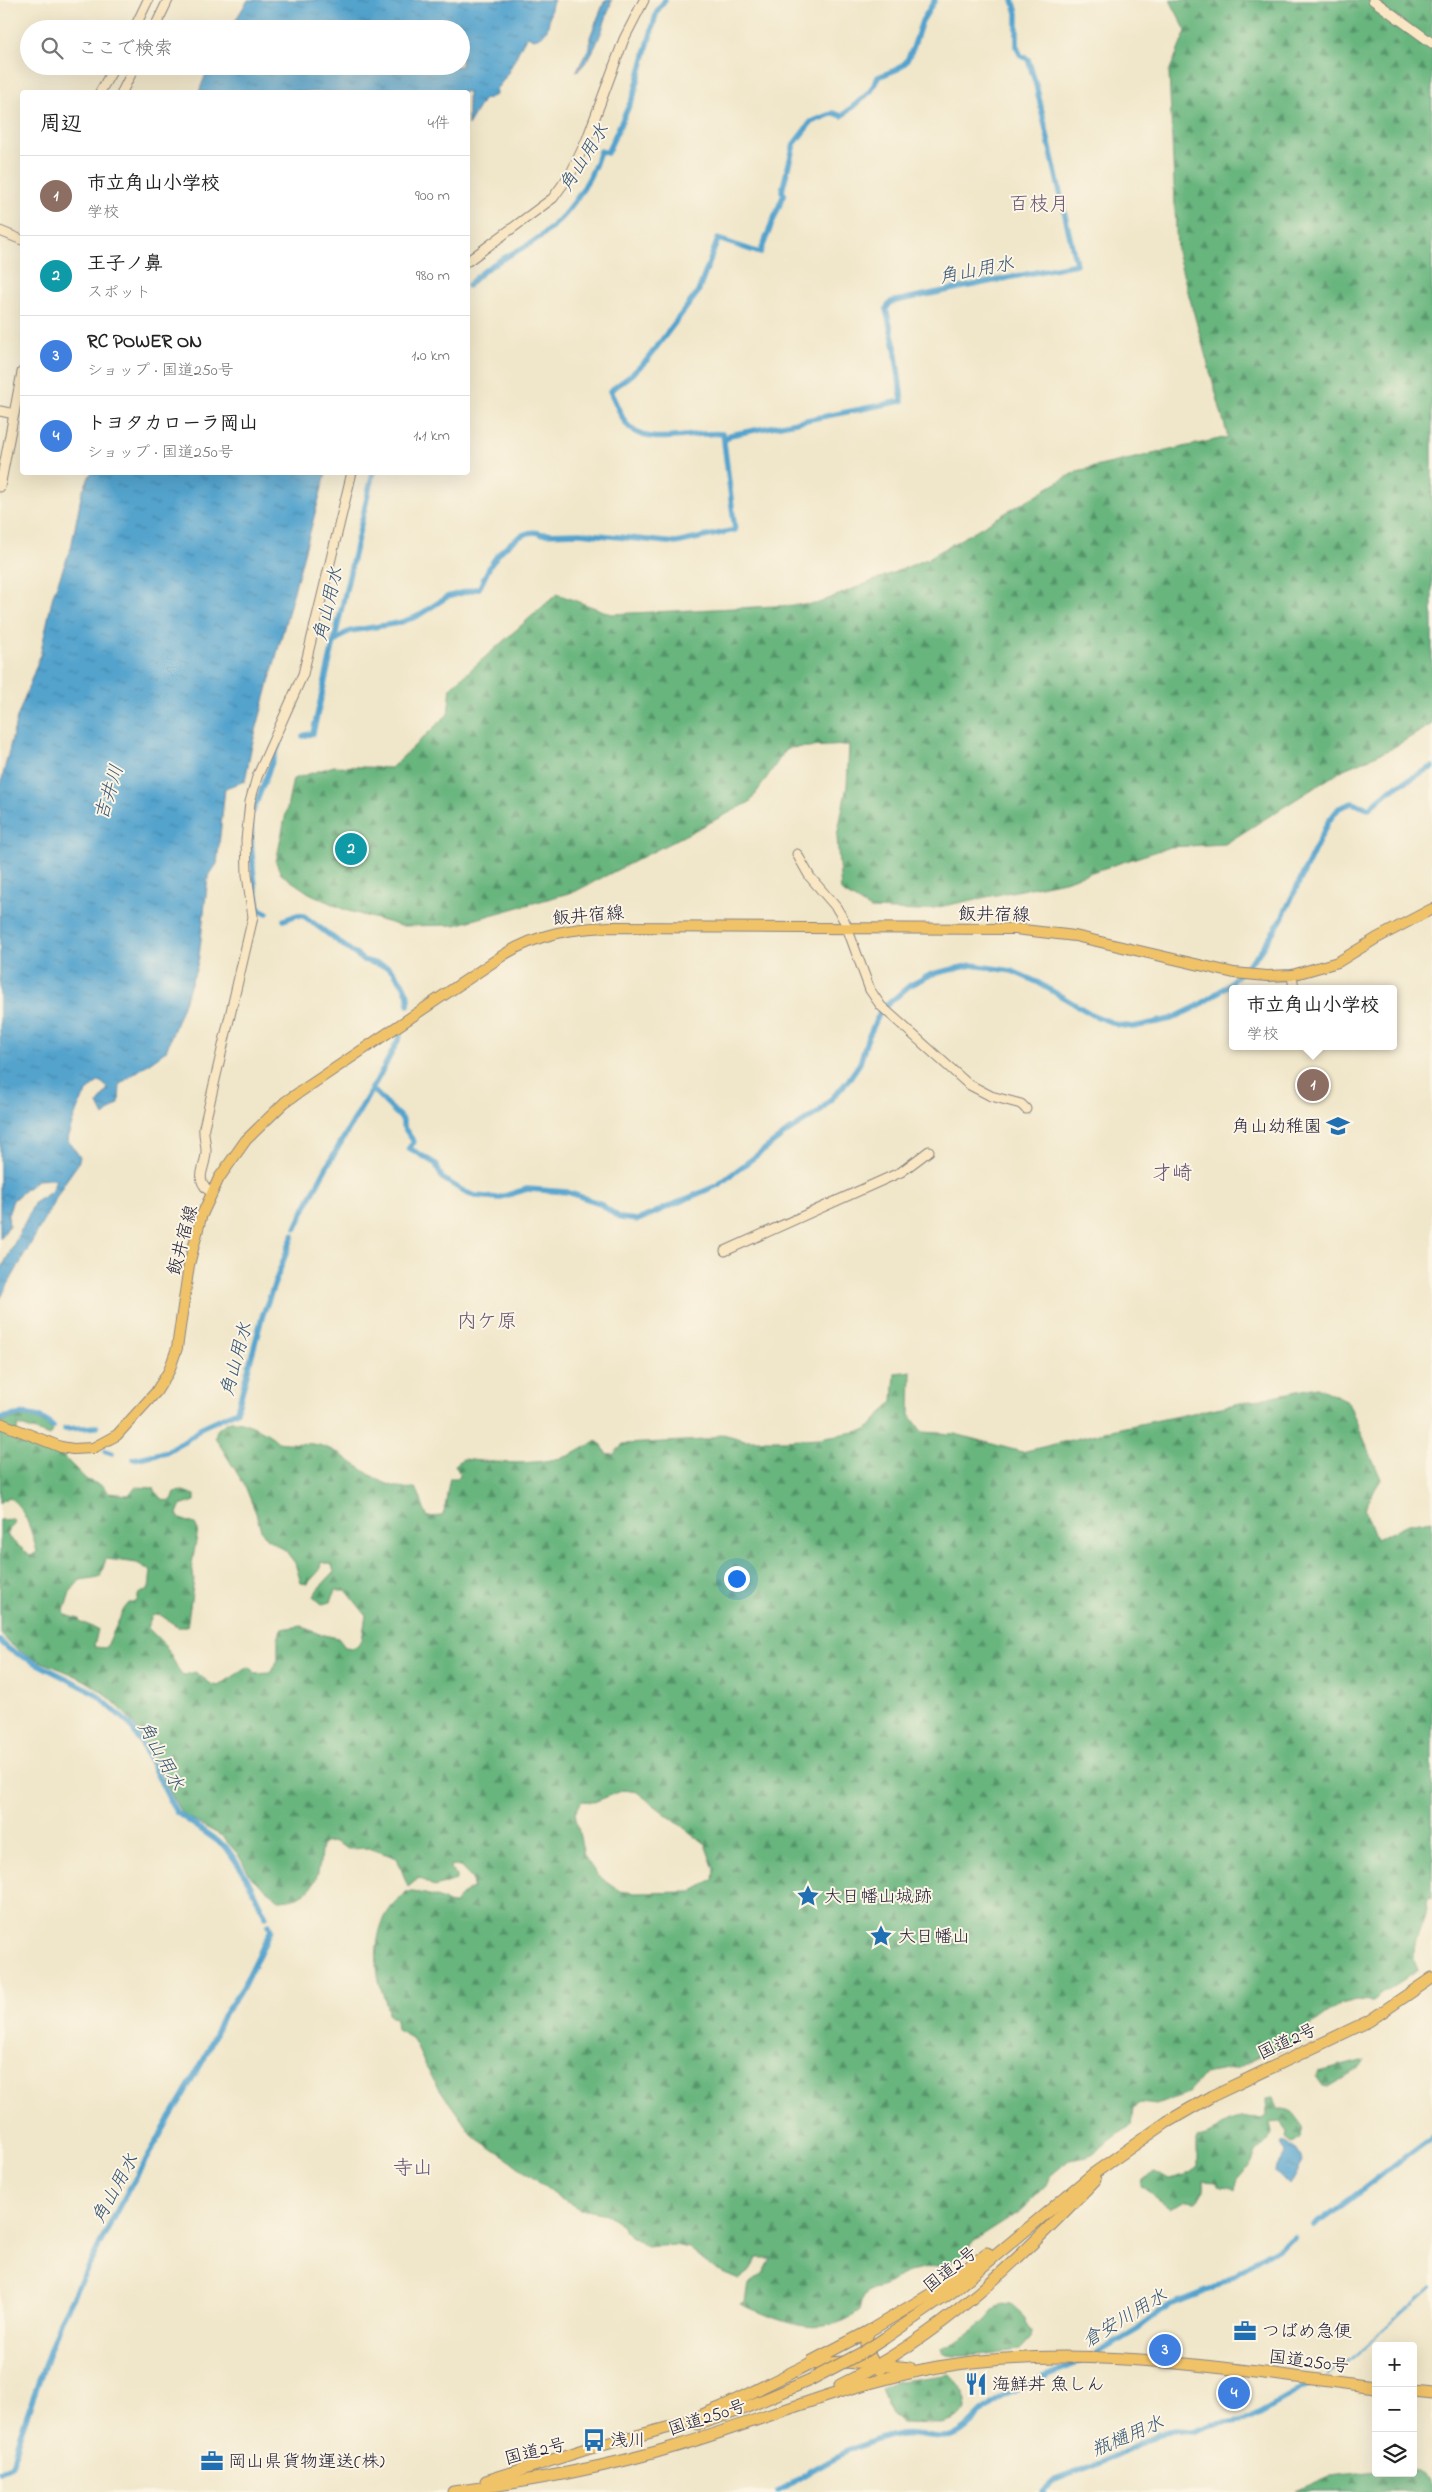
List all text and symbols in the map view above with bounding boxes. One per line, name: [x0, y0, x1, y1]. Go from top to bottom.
search box: [20, 20, 470, 75]
icon: search: [38, 34, 66, 62]
text: ここで検索: [78, 36, 173, 63]
text: 周辺: [40, 110, 82, 140]
text: 4件: [427, 112, 450, 136]
water label: 角山用水: [554, 119, 617, 198]
text: 市立角山小学校: [87, 171, 220, 198]
text: 1: [53, 184, 59, 208]
text: 900 m: [415, 184, 450, 208]
district label: 百枝月: [1009, 191, 1069, 220]
text: 学校: [87, 201, 119, 225]
text: 王子ノ鼻: [87, 251, 163, 278]
water label: 角山用水: [937, 251, 1016, 292]
text: 2: [52, 264, 60, 288]
text: 980 m: [416, 264, 450, 288]
text: スポット: [87, 281, 151, 305]
text: RC POWER ON: [87, 329, 202, 356]
text: 3: [53, 344, 59, 368]
text: 1.0 km: [411, 344, 450, 368]
text: ショップ · 国道250号: [87, 359, 234, 383]
text: トヨタカローラ岡山: [87, 411, 258, 438]
text: 4: [53, 424, 59, 448]
text: 1.1 km: [413, 424, 450, 448]
text: ショップ · 国道250号: [87, 441, 234, 465]
water label: 角山用水: [308, 564, 351, 645]
water label: 吉井川: [89, 762, 132, 824]
pin: 2: [335, 830, 367, 868]
street label: 飯井宿線: [551, 901, 625, 933]
street label: 飯井宿線: [958, 902, 1030, 930]
popup: [1229, 985, 1397, 1050]
text: 市立角山小学校: [1246, 993, 1380, 1020]
text: 学校: [1246, 1023, 1279, 1047]
pin: 1: [1297, 1066, 1329, 1104]
school or university icon: 角山幼稚園: [1325, 1113, 1351, 1139]
place label: 角山幼稚園: [1232, 1115, 1322, 1141]
district label: 才崎: [1152, 1160, 1192, 1189]
street label: 飯井宿線: [162, 1202, 206, 1279]
district label: 内ケ原: [457, 1308, 517, 1337]
water label: 角山用水: [215, 1319, 260, 1400]
your location: [724, 1566, 750, 1592]
water label: 角山用水: [130, 1716, 190, 1796]
place icon: 大日幡山城跡: [795, 1883, 821, 1909]
place label: 大日幡山城跡: [824, 1885, 932, 1911]
place icon: 大日幡山: [868, 1923, 894, 1949]
place label: 大日幡山: [898, 1925, 970, 1951]
street label: 国道2号: [1254, 2018, 1322, 2068]
water label: 角山用水: [86, 2149, 146, 2229]
district label: 寺山: [393, 2155, 433, 2184]
street label: 国道2号: [918, 2241, 984, 2300]
water label: 倉安川用水: [1078, 2283, 1173, 2355]
office icon: つばめ急便: [1232, 2318, 1258, 2344]
place label: つばめ急便: [1262, 2320, 1352, 2346]
pin: 3: [1149, 2331, 1181, 2369]
map controls: [1372, 2342, 1417, 2477]
button: +: [1372, 2342, 1417, 2387]
street label: 国道250号: [1267, 2345, 1351, 2381]
restaurant icon: 海鮮丼 魚しん: [963, 2371, 989, 2397]
place label: 海鮮丼 魚しん: [992, 2373, 1105, 2399]
pin: 4: [1218, 2374, 1250, 2412]
button: −: [1372, 2387, 1417, 2432]
street label: 国道250号: [665, 2394, 750, 2444]
water label: 瓶樋用水: [1088, 2410, 1168, 2465]
bus stop icon: 浅川: [581, 2427, 607, 2453]
place label: 浅川: [610, 2429, 646, 2455]
button: layers: [1372, 2432, 1417, 2477]
street label: 国道2号: [502, 2433, 569, 2473]
office icon: 岡山県貨物運送(株): [199, 2448, 225, 2474]
place label: 岡山県貨物運送(株): [228, 2450, 385, 2476]

